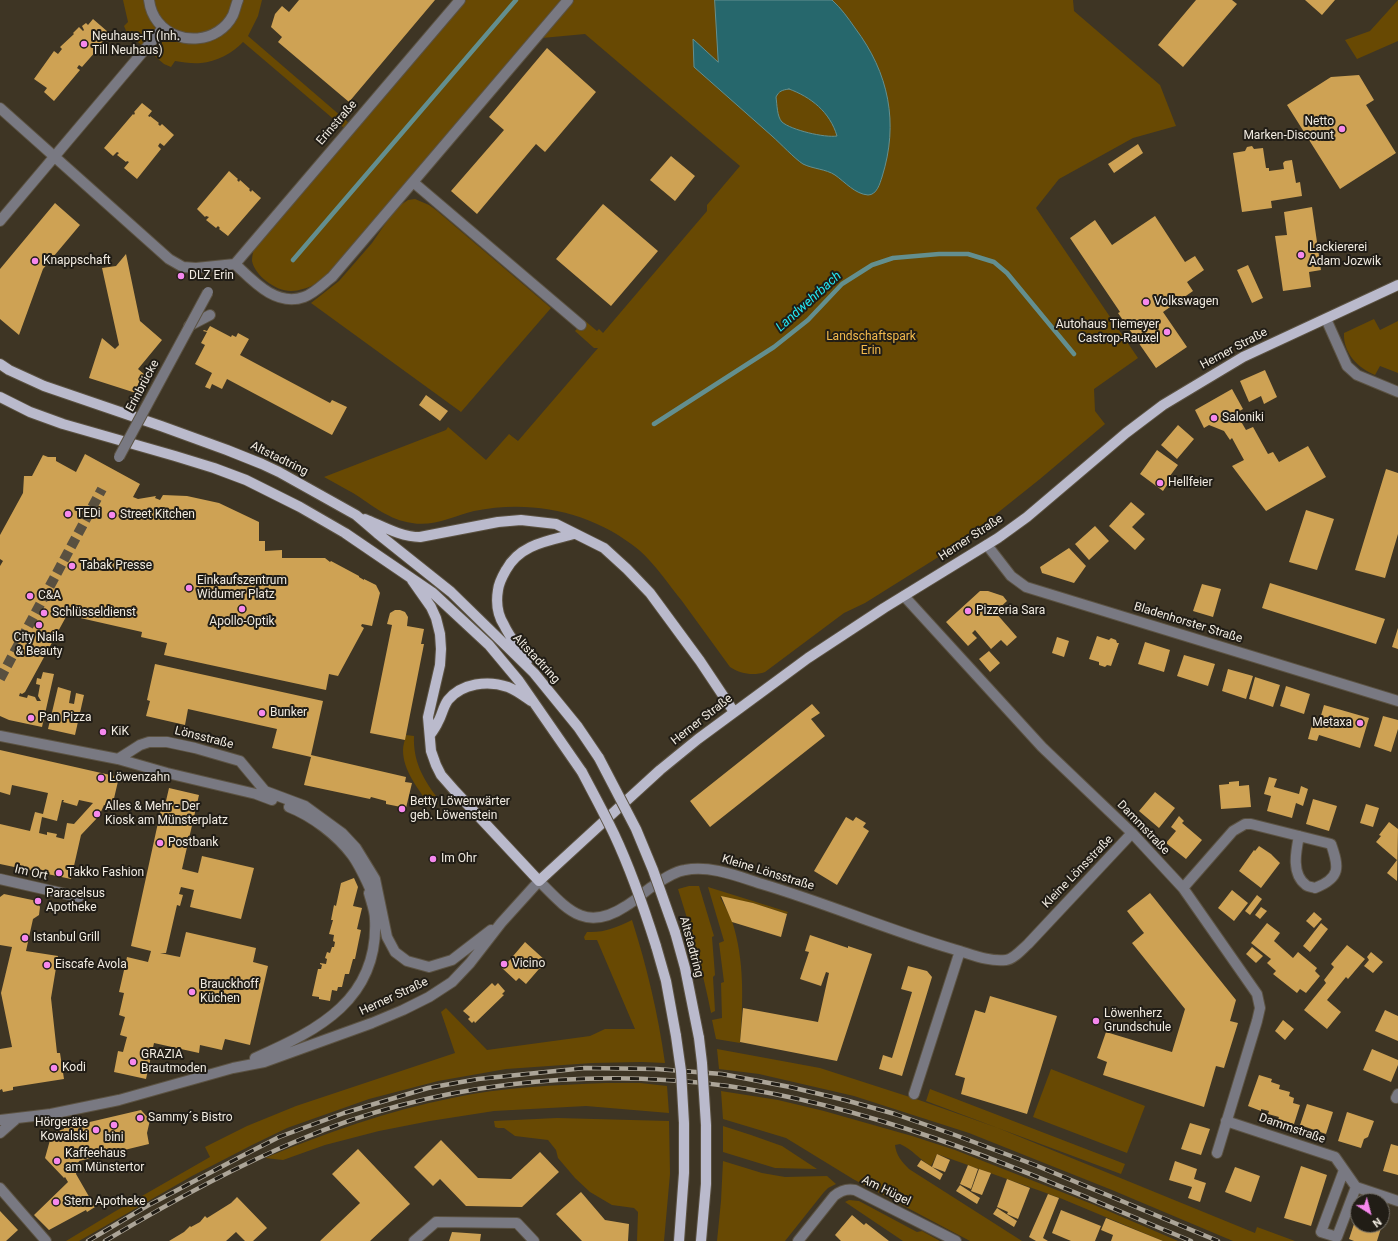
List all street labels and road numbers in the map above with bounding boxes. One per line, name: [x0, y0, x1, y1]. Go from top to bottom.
street label: Erinstraße: [314, 98, 360, 148]
street label: Herner Straße: [1198, 325, 1270, 373]
street label: Erinbrücke: [123, 358, 163, 414]
street label: Altstadtring: [248, 439, 310, 479]
street label: Herner Straße: [936, 512, 1006, 564]
street label: Bladenhorster Straße: [1132, 600, 1244, 646]
street label: Altstadtring: [509, 631, 563, 687]
street label: Herner Straße: [668, 692, 736, 748]
street label: Lönsstraße: [173, 724, 235, 752]
street label: Dammstraße: [1114, 798, 1172, 858]
street label: Kleine Lönsstraße: [1040, 833, 1116, 911]
street label: Kleine Lönsstraße: [720, 852, 816, 894]
street label: Im Ort: [13, 862, 49, 884]
street label: Altstadtring: [676, 915, 706, 979]
street label: Herner Straße: [357, 975, 431, 1019]
street label: Dammstraße: [1257, 1111, 1327, 1147]
street label: Am Hügel: [859, 1173, 913, 1209]

